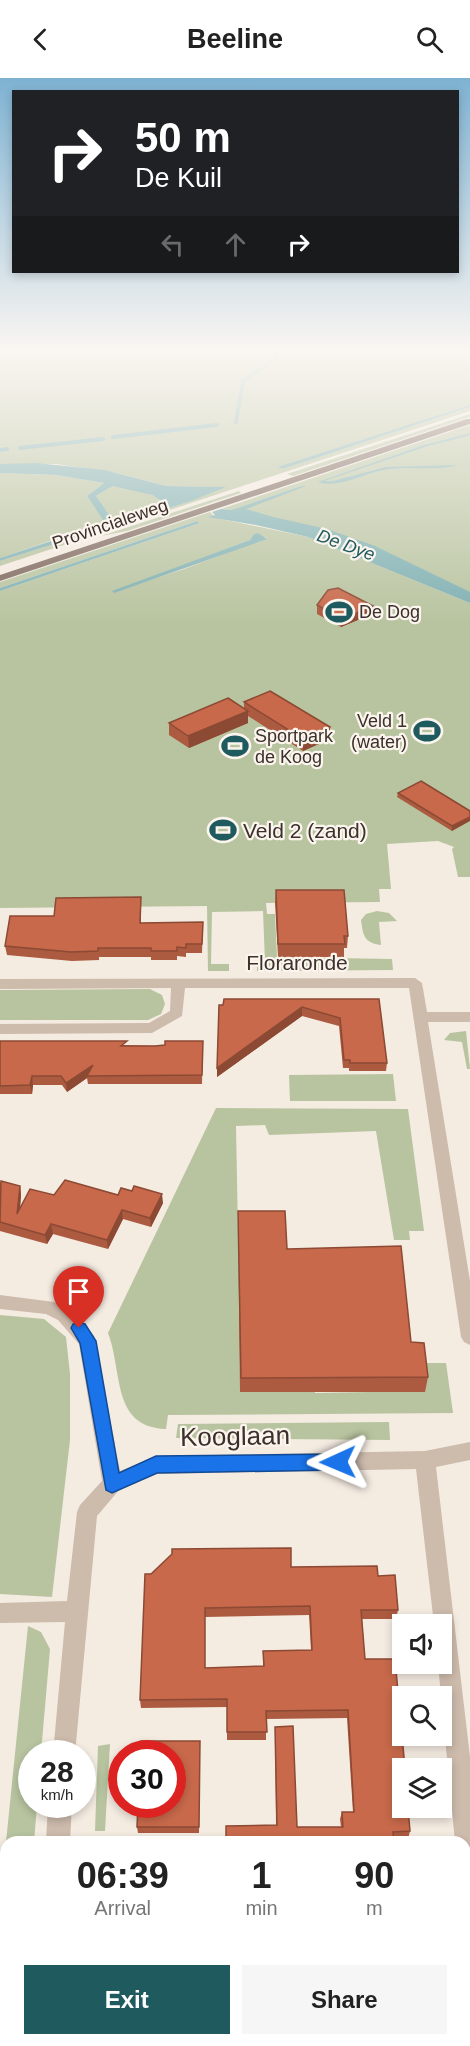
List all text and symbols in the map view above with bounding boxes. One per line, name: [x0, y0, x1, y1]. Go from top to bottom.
icon: back: [24, 23, 57, 56]
icon: search: [413, 23, 446, 56]
text: Beeline: [187, 24, 283, 54]
icon: right: [36, 114, 114, 192]
text: 50 m: [135, 114, 231, 161]
text: De Kuil: [135, 163, 222, 193]
icon: left: [156, 228, 189, 261]
icon: ahead: [219, 228, 252, 261]
icon: right: [282, 228, 315, 261]
street label: Provincialeweg: [50, 495, 170, 553]
water label: De Dye: [314, 525, 378, 565]
sports icon: De Dog: [324, 597, 354, 627]
place label: De Dog: [359, 602, 420, 622]
place label: Veld 1 (water): [351, 711, 407, 752]
sports icon: Veld 1 (water): [412, 716, 442, 746]
place label: Sportpark de Koog: [255, 726, 334, 767]
sports icon: Sportpark de Koog: [220, 731, 250, 761]
sports icon: Veld 2 (zand): [208, 815, 238, 845]
place label: Veld 2 (zand): [243, 819, 367, 842]
street label: Floraronde: [246, 951, 348, 974]
pin: [53, 1266, 104, 1328]
icon: arrive: [62, 1275, 95, 1308]
street label: Kooglaan: [180, 1420, 290, 1452]
position arrow: [306, 1430, 370, 1494]
map controls: [392, 1614, 452, 1818]
button: sound: [392, 1614, 452, 1674]
button: search: [392, 1686, 452, 1746]
speed limit sign: 30: [108, 1740, 186, 1818]
text: 28: [40, 1755, 74, 1788]
button: layers: [392, 1758, 452, 1818]
text: km/h: [41, 1786, 73, 1803]
text: 06:39: [77, 1855, 169, 1896]
text: 1: [251, 1855, 272, 1896]
text: 90: [354, 1855, 394, 1896]
text: Arrival: [94, 1897, 151, 1919]
text: min: [245, 1897, 278, 1919]
text: m: [366, 1897, 383, 1919]
button: Exit: [24, 1965, 230, 2034]
button: Share: [242, 1965, 447, 2034]

